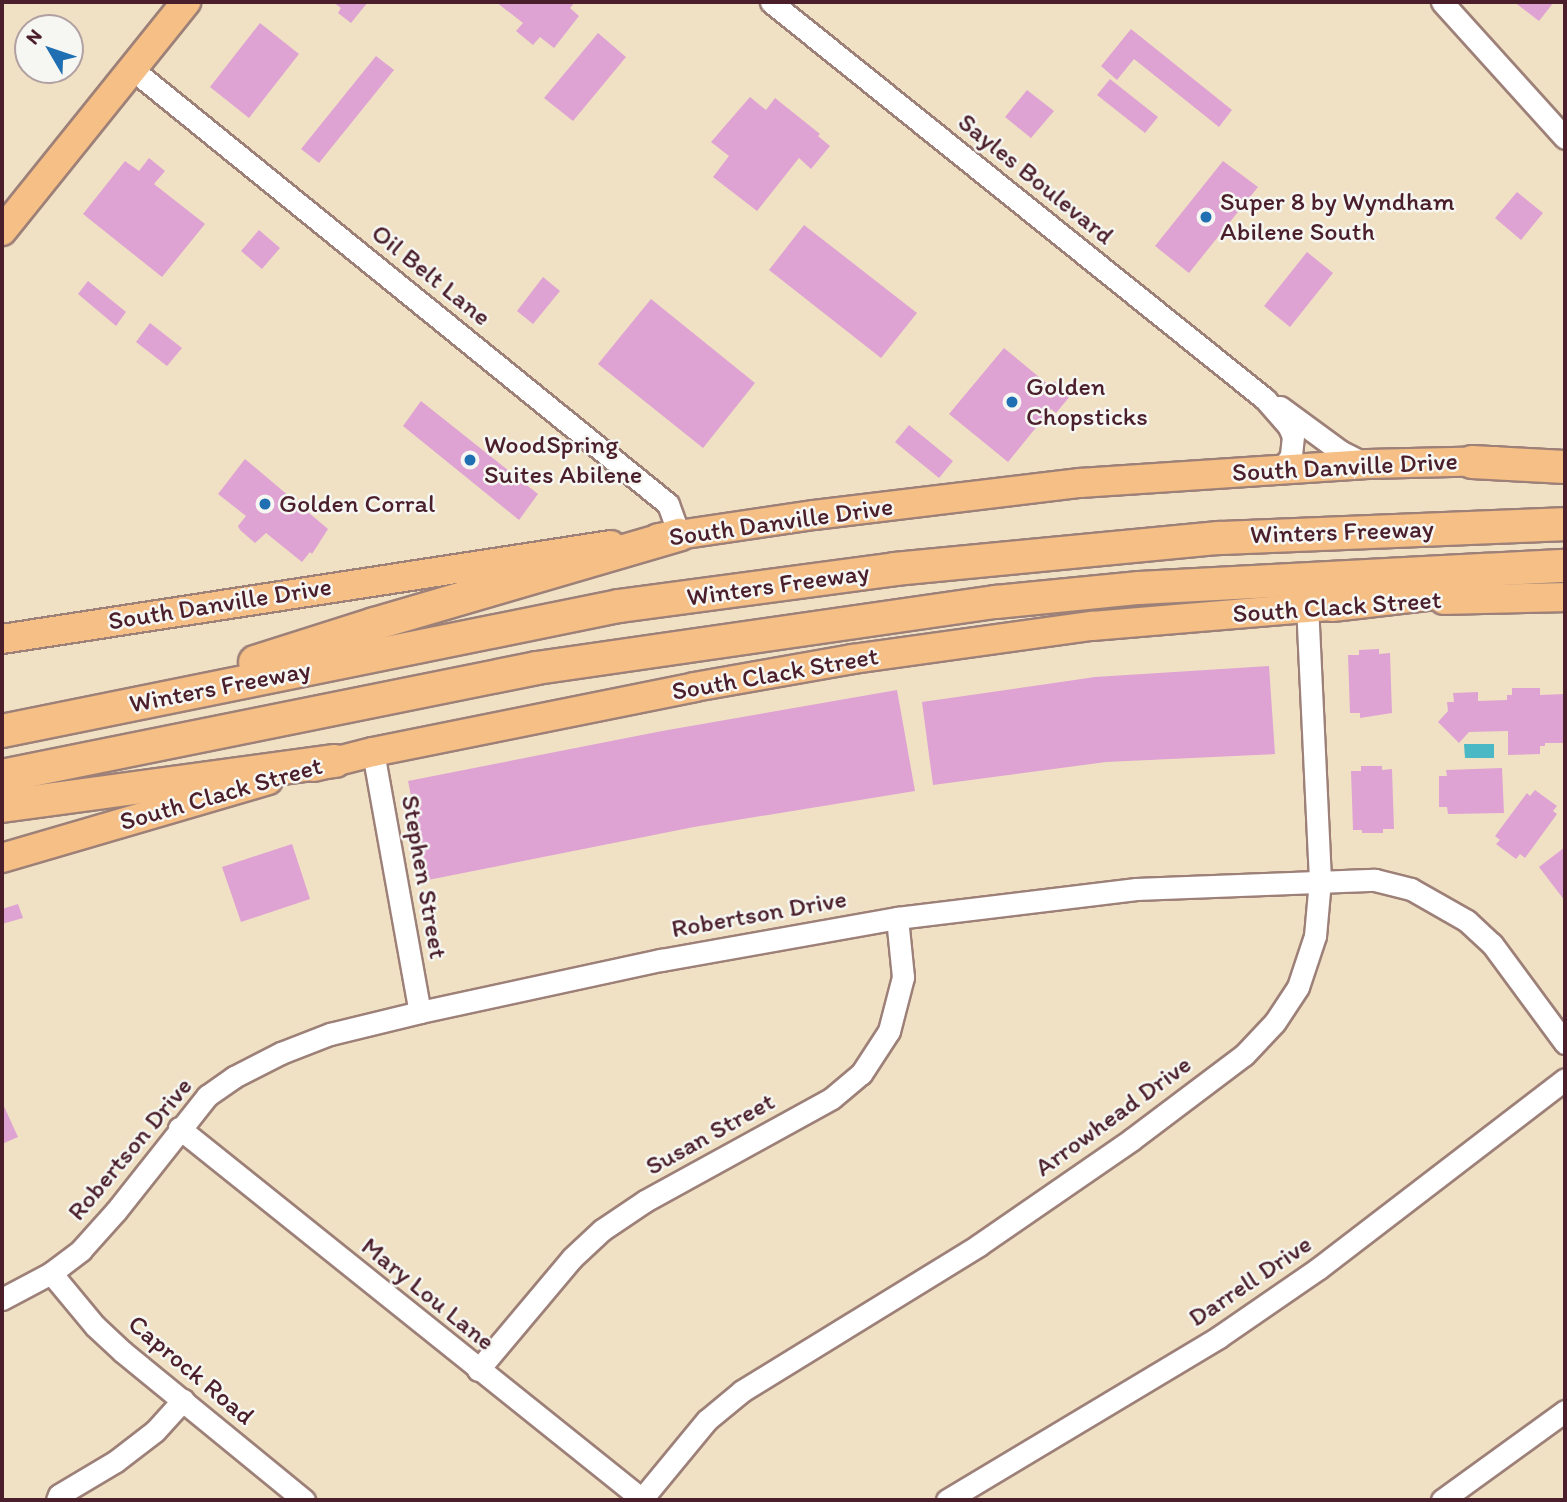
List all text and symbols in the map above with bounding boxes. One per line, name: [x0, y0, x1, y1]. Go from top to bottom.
north arrow: [14, 14, 84, 84]
text: N: [21, 25, 47, 49]
street label: Sayles Boulevard: [952, 107, 1120, 251]
place label: Super 8 by Wyndham Abilene South: [1220, 186, 1453, 248]
marker: Super 8 by Wyndham Abilene South: [1198, 209, 1214, 225]
street label: Oil Belt Lane: [365, 217, 497, 333]
place label: Golden Chopsticks: [1026, 371, 1148, 432]
marker: Golden Chopsticks: [1004, 394, 1020, 410]
place label: WoodSpring Suites Abilene: [484, 429, 643, 490]
street label: South Danville Drive: [1231, 445, 1459, 489]
marker: WoodSpring Suites Abilene: [462, 452, 478, 468]
place label: Golden Corral: [279, 488, 435, 520]
street label: South Danville Drive: [667, 491, 895, 553]
marker: Golden Corral: [257, 496, 273, 512]
street label: Winters Freeway: [1249, 513, 1435, 551]
street label: Winters Freeway: [684, 557, 872, 613]
street label: South Danville Drive: [106, 571, 334, 637]
street label: South Clack Street: [1232, 584, 1442, 630]
street label: South Clack Street: [670, 641, 880, 707]
street label: Winters Freeway: [126, 654, 314, 720]
street label: South Clack Street: [116, 750, 326, 838]
street label: Stephen Street: [394, 793, 454, 961]
street label: Robertson Drive: [669, 883, 849, 945]
street label: Arrowhead Drive: [1029, 1049, 1197, 1183]
street label: Robertson Drive: [61, 1071, 199, 1227]
street label: Susan Street: [640, 1086, 780, 1182]
street label: Darrell Drive: [1182, 1228, 1318, 1334]
street label: Mary Lou Lane: [355, 1231, 501, 1357]
street label: Caprock Road: [122, 1308, 260, 1432]

